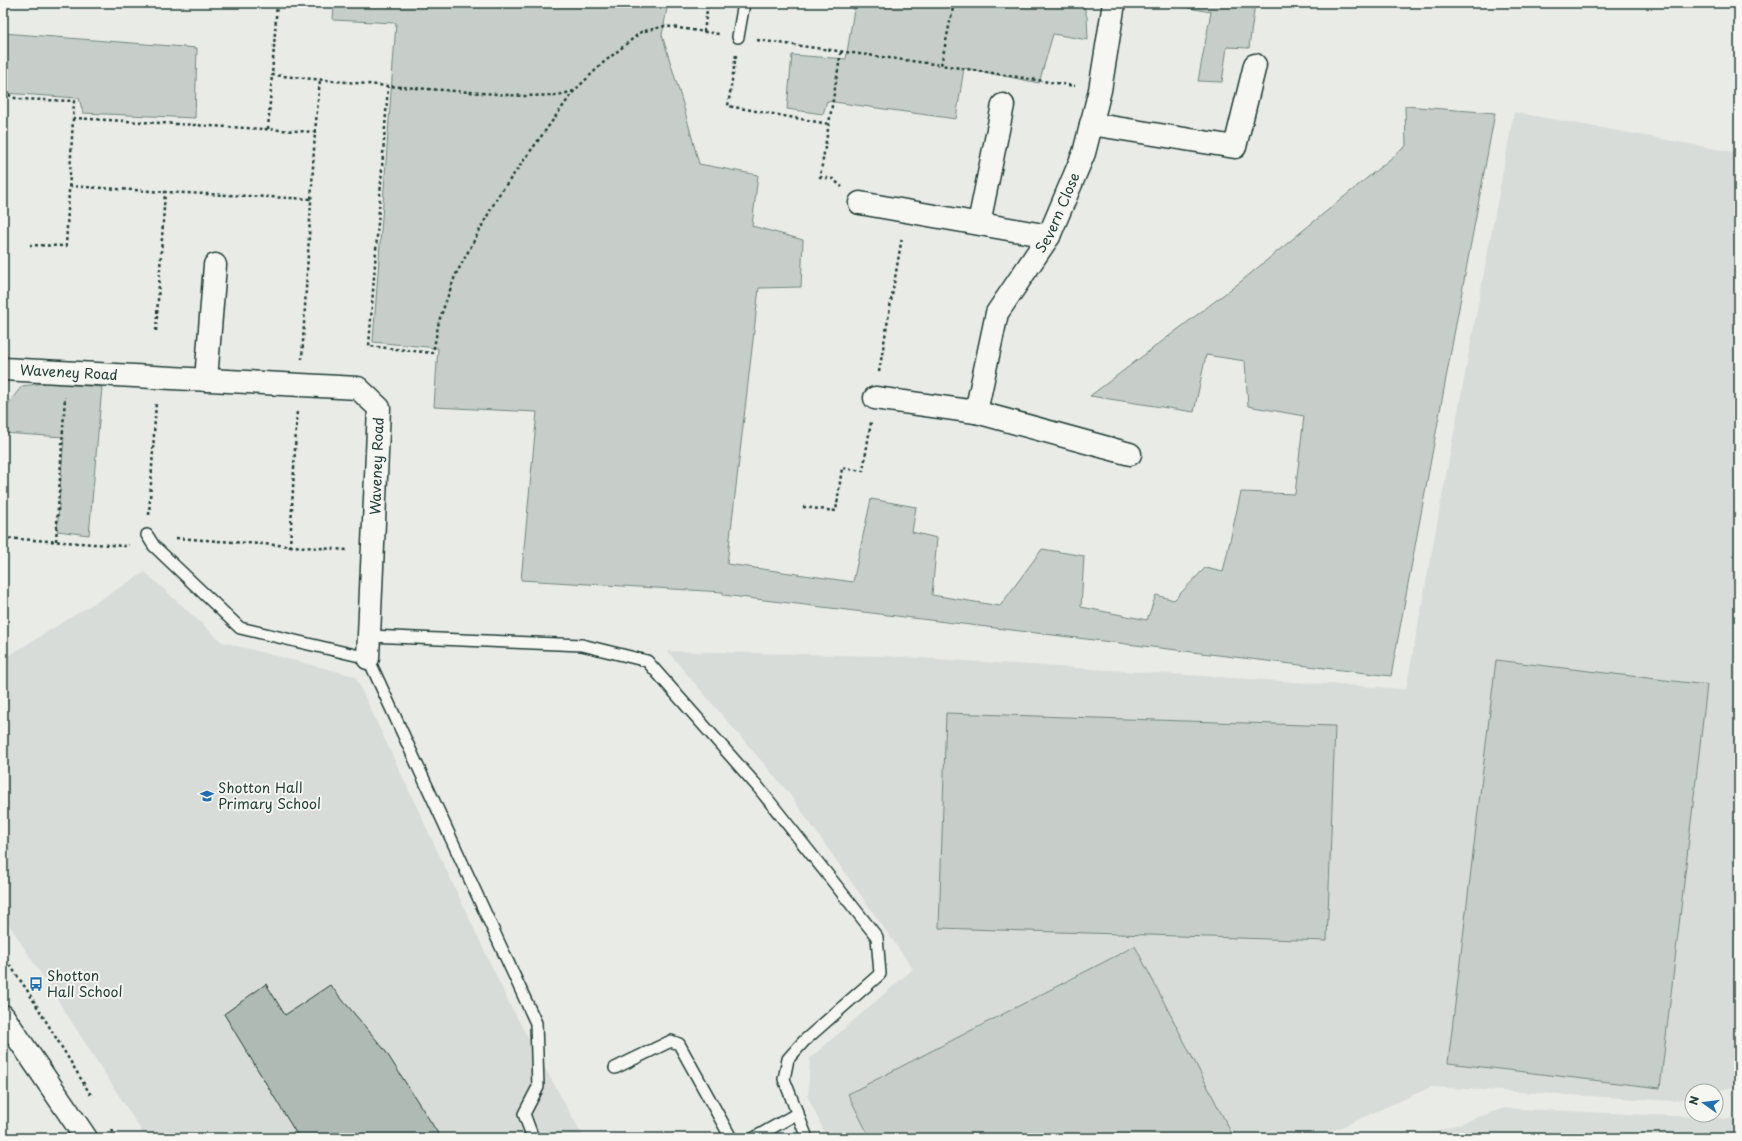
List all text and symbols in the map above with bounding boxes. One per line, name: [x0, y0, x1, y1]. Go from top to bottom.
street label: Severn Close: [1030, 169, 1085, 257]
street label: Waveney Road: [19, 359, 118, 385]
street label: Waveney Road: [364, 417, 389, 515]
place label: Shotton Hall Primary School: [218, 777, 321, 814]
school or university icon: Shotton Hall Primary School: [199, 788, 215, 804]
place label: Shotton Hall School: [47, 965, 123, 1002]
bus stop icon: Shotton Hall School: [28, 976, 44, 992]
north arrow: [1684, 1083, 1724, 1123]
text: N: [1685, 1094, 1703, 1107]

